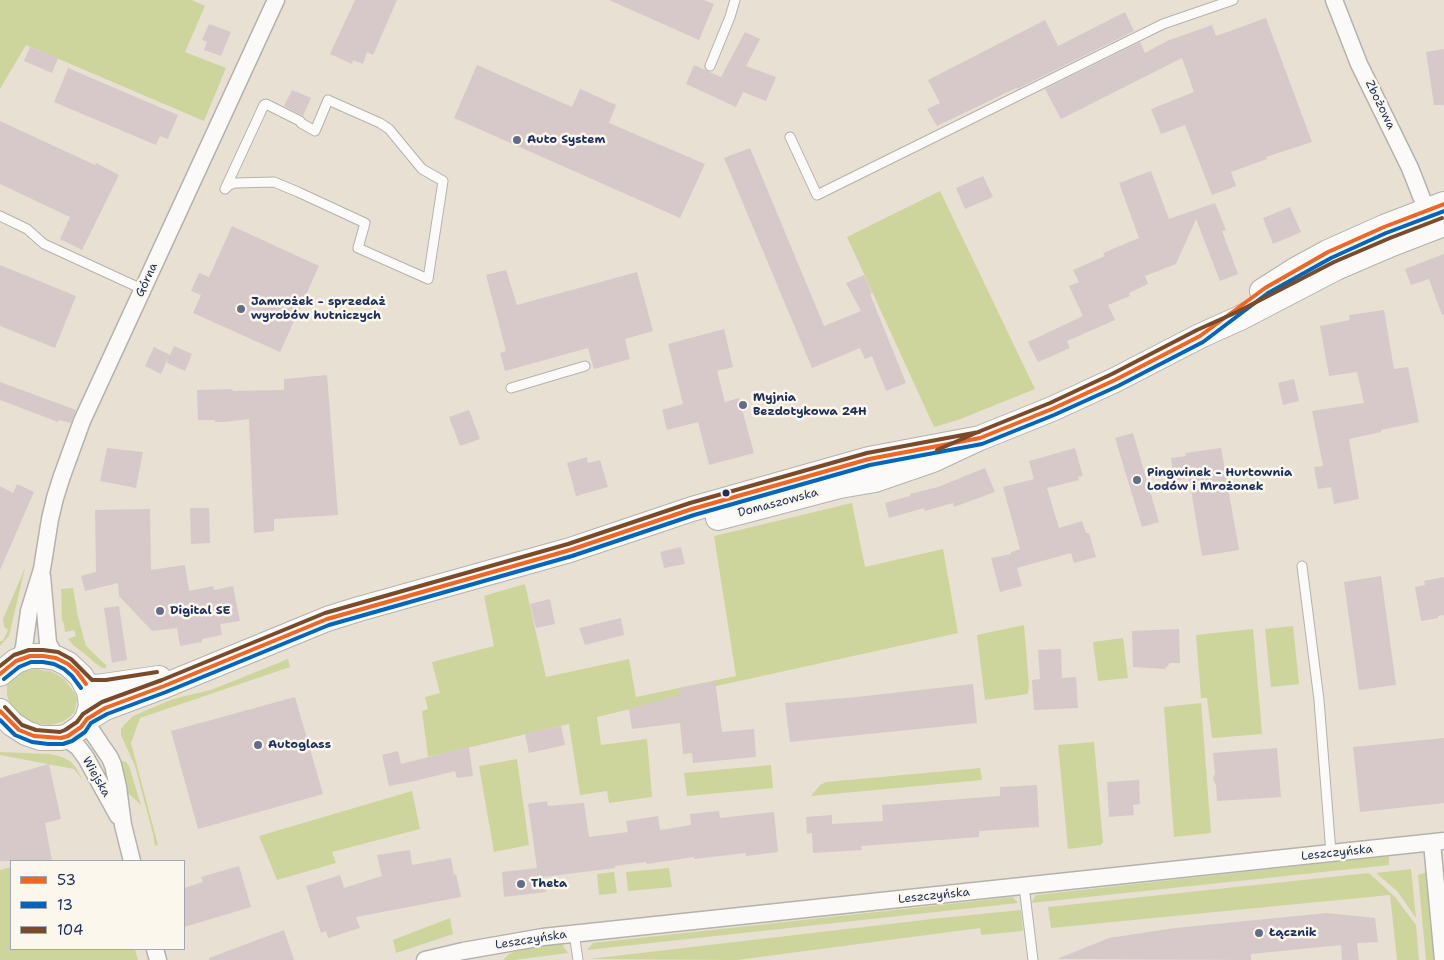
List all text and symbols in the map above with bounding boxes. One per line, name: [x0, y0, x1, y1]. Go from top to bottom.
street label: Zbożowa: [1362, 78, 1398, 132]
place label: Auto System: [527, 133, 605, 147]
marker: Auto System: [511, 134, 523, 146]
street label: Górna: [133, 261, 161, 299]
place label: Jamrożek - sprzedaż wyrobów hutniczych: [251, 295, 386, 323]
marker: Jamrożek - sprzedaż wyrobów hutniczych: [235, 303, 247, 315]
place label: Myjnia Bezdotykowa 24H: [753, 391, 867, 419]
marker: Myjnia Bezdotykowa 24H: [737, 399, 749, 411]
place label: Pingwinek - Hurtownia Lodów i Mrożonek: [1147, 466, 1292, 494]
marker: Pingwinek - Hurtownia Lodów i Mrożonek: [1131, 474, 1143, 486]
street label: Domaszowska: [736, 485, 820, 521]
unlabelled marker: [721, 488, 731, 498]
place label: Digital SE: [170, 604, 230, 618]
marker: Digital SE: [154, 605, 166, 617]
place label: Autoglass: [268, 738, 331, 752]
marker: Autoglass: [252, 739, 264, 751]
street label: Wiejska: [79, 754, 113, 800]
street label: Leszczyńska: [1300, 842, 1374, 864]
legend: [10, 860, 185, 950]
text: 53: [57, 870, 76, 890]
place label: Theta: [531, 877, 567, 891]
marker: Theta: [515, 878, 527, 890]
street label: Leszczyńska: [897, 885, 971, 907]
text: 13: [57, 895, 73, 915]
text: 104: [57, 920, 83, 940]
place label: Łącznik: [1269, 926, 1317, 940]
street label: Leszczyńska: [494, 927, 568, 953]
marker: Łącznik: [1253, 927, 1265, 939]

